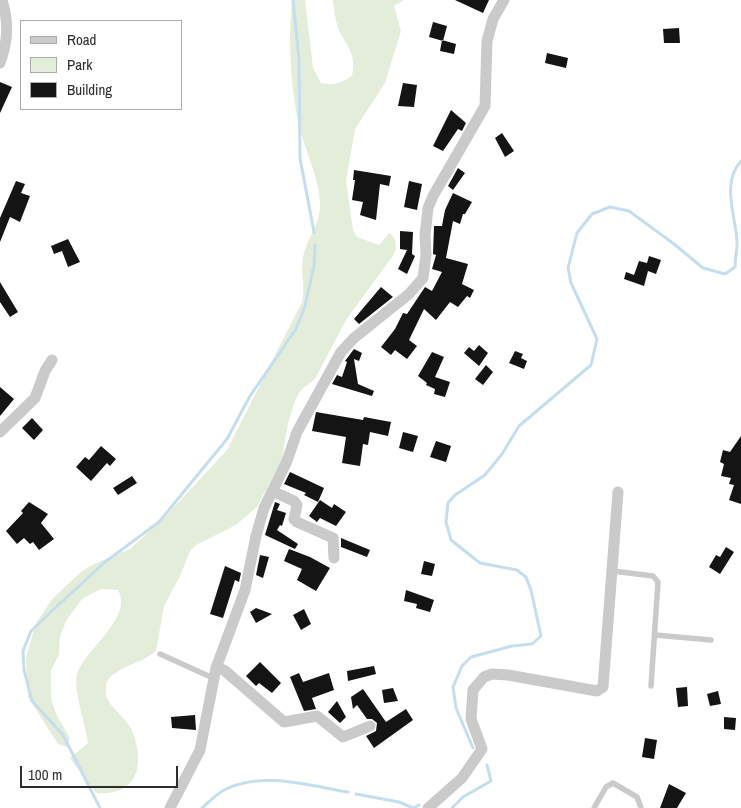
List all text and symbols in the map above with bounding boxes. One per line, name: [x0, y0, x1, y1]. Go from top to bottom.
legend: [20, 20, 182, 110]
text: Road: [67, 29, 96, 50]
text: Park: [67, 54, 92, 75]
text: Building: [67, 79, 112, 100]
scale bar: [22, 756, 180, 788]
text: 100 m: [28, 764, 62, 785]

